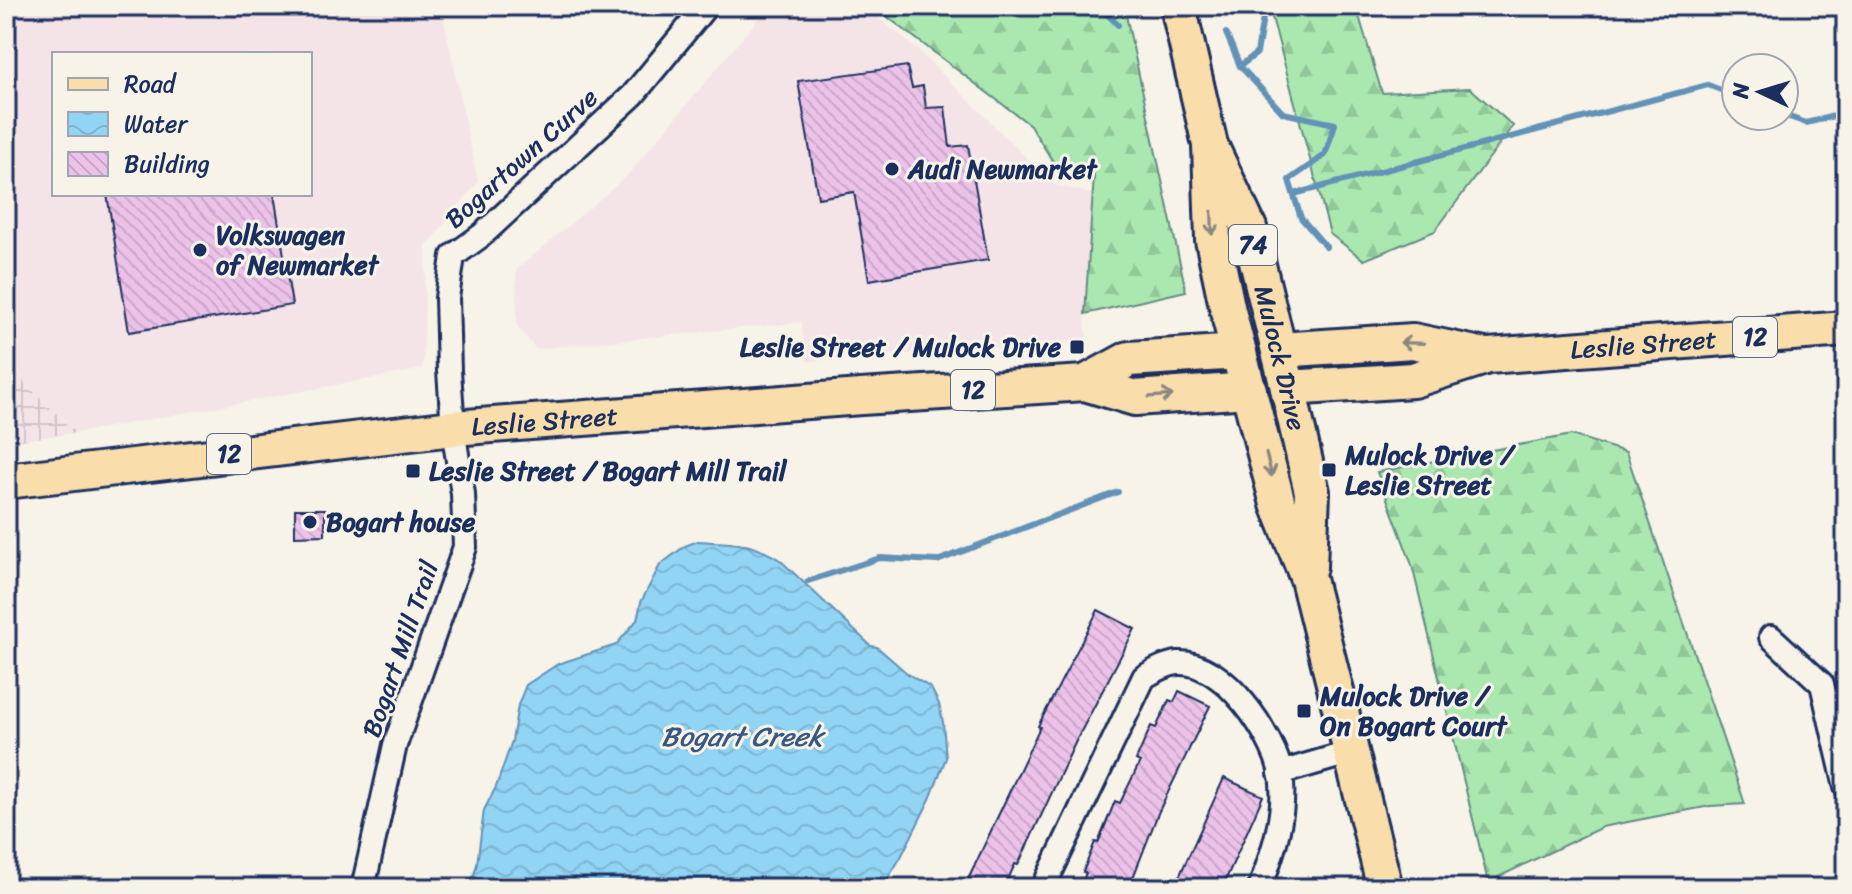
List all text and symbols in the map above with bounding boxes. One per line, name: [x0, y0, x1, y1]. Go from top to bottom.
legend: [52, 52, 312, 196]
north arrow: [1720, 52, 1800, 132]
text: Road: [124, 63, 178, 105]
street label: Bogartown Curve: [433, 76, 609, 240]
text: N: [1720, 81, 1761, 101]
text: Water: [124, 103, 189, 145]
text: Building: [124, 143, 210, 185]
place label: Audi Newmarket: [907, 146, 1098, 192]
marker: Audi Newmarket: [883, 160, 901, 178]
one-way arrow: [1205, 209, 1220, 236]
place label: Volkswagen of Newmarket: [216, 212, 380, 288]
road number: 74: [1229, 225, 1277, 265]
marker: Volkswagen of Newmarket: [191, 241, 209, 259]
street label: Mulock Drive: [1241, 280, 1320, 435]
street label: Leslie Street: [1569, 316, 1719, 373]
road number: 12: [1733, 317, 1777, 357]
place label: Leslie Street / Mulock Drive: [740, 324, 1062, 370]
one-way arrow: [1399, 336, 1426, 351]
marker: Leslie Street / Mulock Drive: [1068, 338, 1086, 356]
road number: 12: [951, 370, 995, 410]
one-way arrow: [1147, 388, 1173, 403]
street label: Leslie Street: [470, 393, 620, 450]
place label: Mulock Drive / Leslie Street: [1344, 432, 1516, 508]
road number: 12: [207, 434, 251, 474]
place label: Leslie Street / Bogart Mill Trail: [429, 448, 788, 494]
one-way arrow: [1262, 452, 1277, 477]
marker: Mulock Drive / Leslie Street: [1320, 461, 1338, 479]
marker: Leslie Street / Bogart Mill Trail: [404, 462, 422, 480]
place label: Bogart house: [326, 499, 476, 545]
marker: Bogart house: [301, 513, 319, 531]
street label: Bogart Mill Trail: [348, 554, 452, 744]
place label: Mulock Drive / On Bogart Court: [1319, 673, 1508, 749]
marker: Mulock Drive / On Bogart Court: [1295, 702, 1313, 720]
water label: Bogart Creek: [661, 712, 826, 761]

